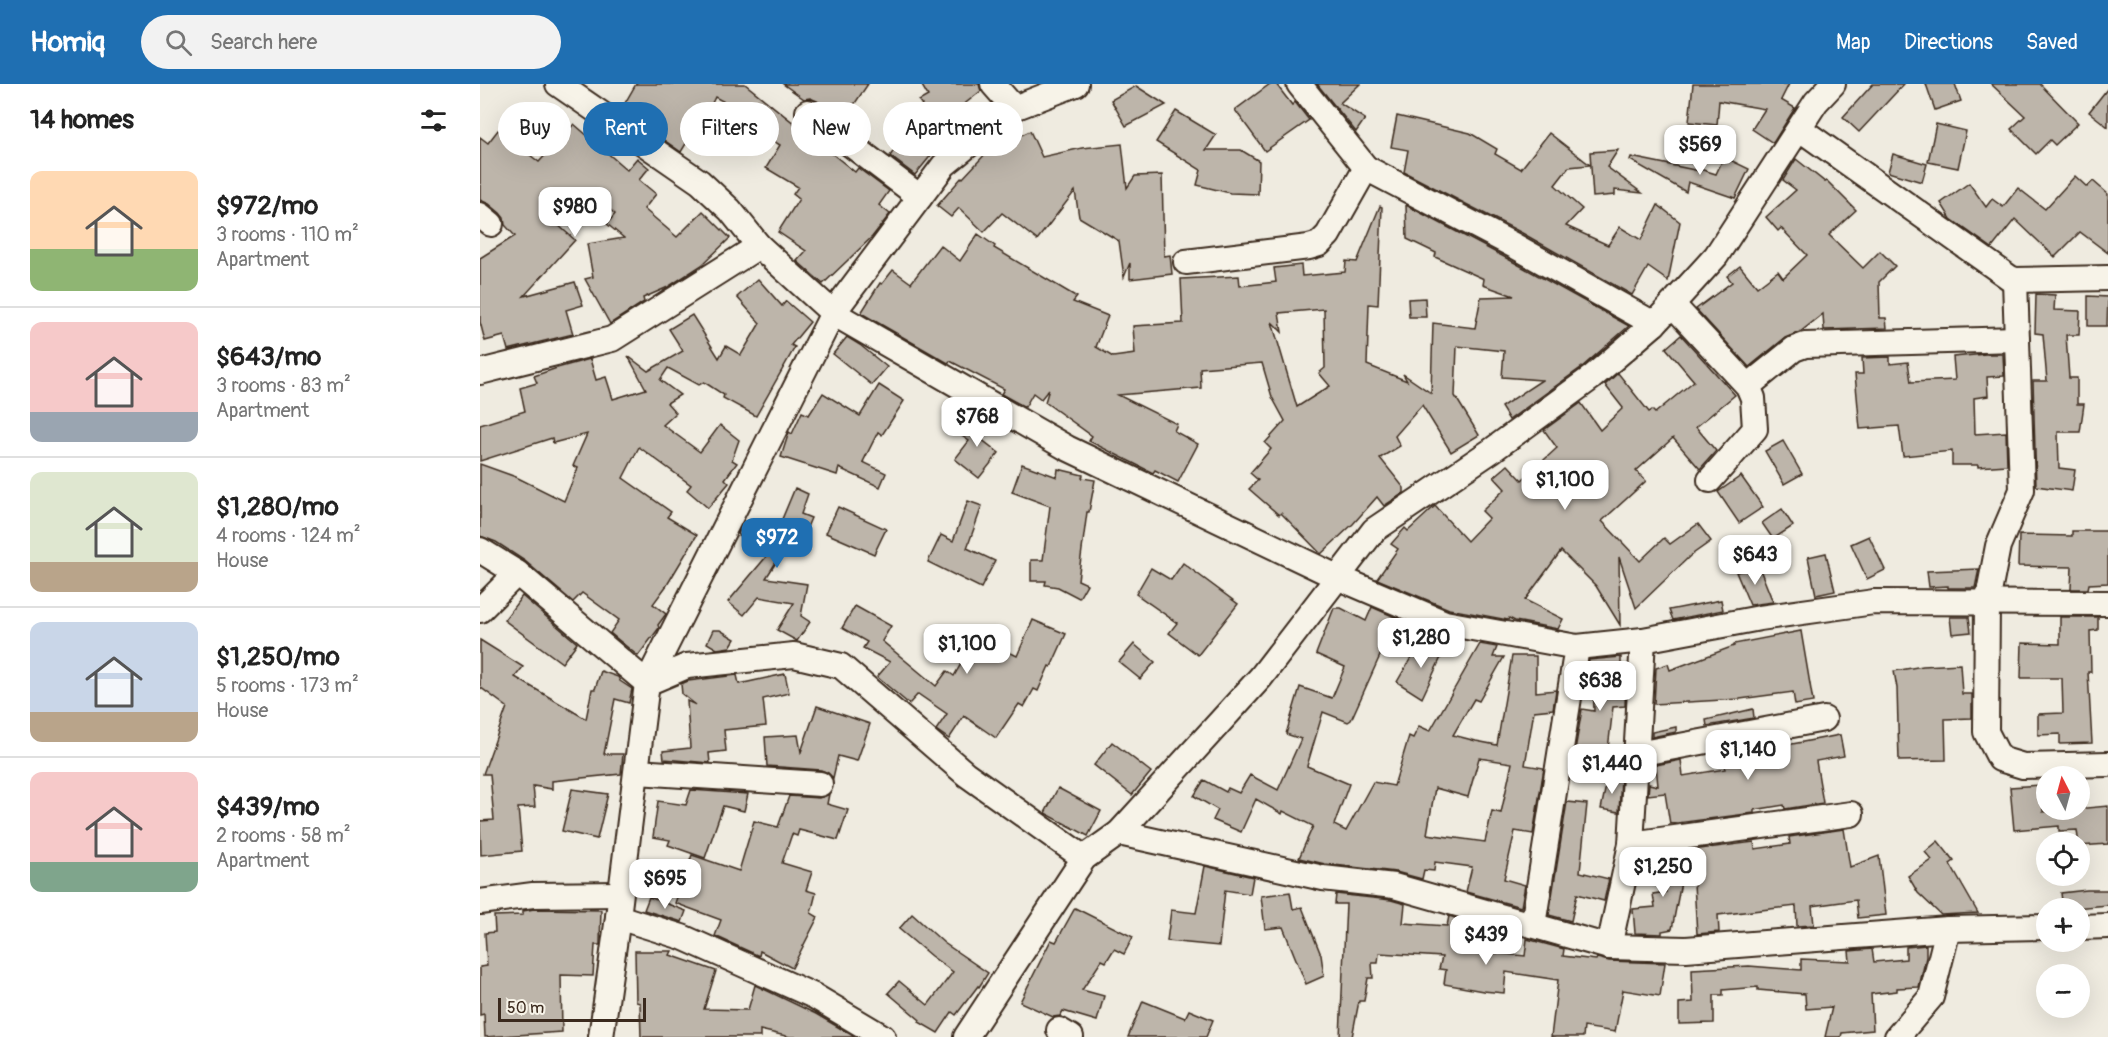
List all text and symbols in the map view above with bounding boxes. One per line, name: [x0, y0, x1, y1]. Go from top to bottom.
search box: [141, 15, 561, 69]
text: Homiq: [30, 25, 105, 60]
icon: search: [162, 26, 195, 59]
text: Search here: [210, 28, 317, 56]
text: Map: [1836, 29, 1871, 56]
text: Directions: [1904, 29, 1993, 56]
text: Saved: [2026, 29, 2078, 56]
chip: Buy: [498, 102, 571, 156]
chip: Rent: [583, 102, 668, 156]
chip: Filters: [680, 102, 779, 156]
chip: New: [791, 102, 871, 156]
chip: Apartment: [883, 102, 1023, 156]
text: 14 homes: [30, 104, 134, 136]
icon: filters: [417, 104, 450, 137]
pin: $569: [1664, 125, 1736, 176]
text: $569: [1678, 132, 1722, 157]
pin: $980: [539, 187, 611, 238]
text: $972/mo: [216, 190, 318, 222]
text: $980: [553, 194, 597, 219]
icon: home: [78, 195, 150, 267]
text: 3 rooms · 110 m²: [216, 222, 359, 247]
text: Apartment: [216, 247, 309, 272]
text: $643/mo: [216, 341, 321, 373]
icon: home: [78, 346, 150, 418]
text: 3 rooms · 83 m²: [216, 373, 351, 398]
pin: $768: [941, 397, 1013, 448]
text: Apartment: [216, 398, 309, 423]
text: $768: [955, 404, 999, 429]
pin: $1,100: [1516, 460, 1614, 511]
text: $1,100: [1536, 467, 1594, 492]
text: $1,280/mo: [216, 491, 339, 523]
icon: home: [78, 496, 150, 568]
pin: $972: [741, 518, 813, 569]
text: 4 rooms · 124 m²: [216, 523, 361, 548]
text: $972: [756, 525, 798, 550]
pin: $643: [1719, 535, 1791, 586]
text: $643: [1732, 542, 1778, 567]
text: House: [216, 548, 268, 573]
pin: $1,280: [1372, 618, 1470, 669]
pin: $1,100: [918, 624, 1016, 675]
text: $1,280: [1392, 625, 1450, 650]
text: $1,100: [938, 631, 996, 656]
text: $1,250/mo: [216, 641, 340, 673]
icon: home: [78, 646, 150, 718]
pin: $638: [1564, 661, 1636, 712]
text: $638: [1578, 668, 1622, 693]
text: 5 rooms · 173 m²: [216, 673, 359, 698]
text: House: [216, 698, 268, 723]
pin: $1,140: [1699, 730, 1797, 781]
text: $1,140: [1720, 737, 1776, 762]
pin: $1,440: [1563, 744, 1661, 795]
text: $1,440: [1582, 751, 1642, 776]
north arrow: [2036, 766, 2090, 820]
map controls: [2036, 766, 2090, 1018]
text: $439/mo: [216, 791, 319, 823]
icon: home: [78, 796, 150, 868]
text: 2 rooms · 58 m²: [216, 823, 351, 848]
button: locate: [2036, 832, 2090, 886]
pin: $1,250: [1614, 847, 1712, 898]
text: Apartment: [216, 848, 309, 873]
text: $1,250: [1633, 854, 1693, 879]
pin: $695: [629, 859, 701, 910]
text: $695: [643, 866, 687, 891]
button: +: [2036, 898, 2090, 952]
pin: $439: [1450, 915, 1522, 966]
text: $439: [1464, 922, 1508, 947]
button: −: [2036, 964, 2090, 1018]
scale bar: [498, 995, 646, 1022]
text: 50 m: [507, 998, 544, 1018]

